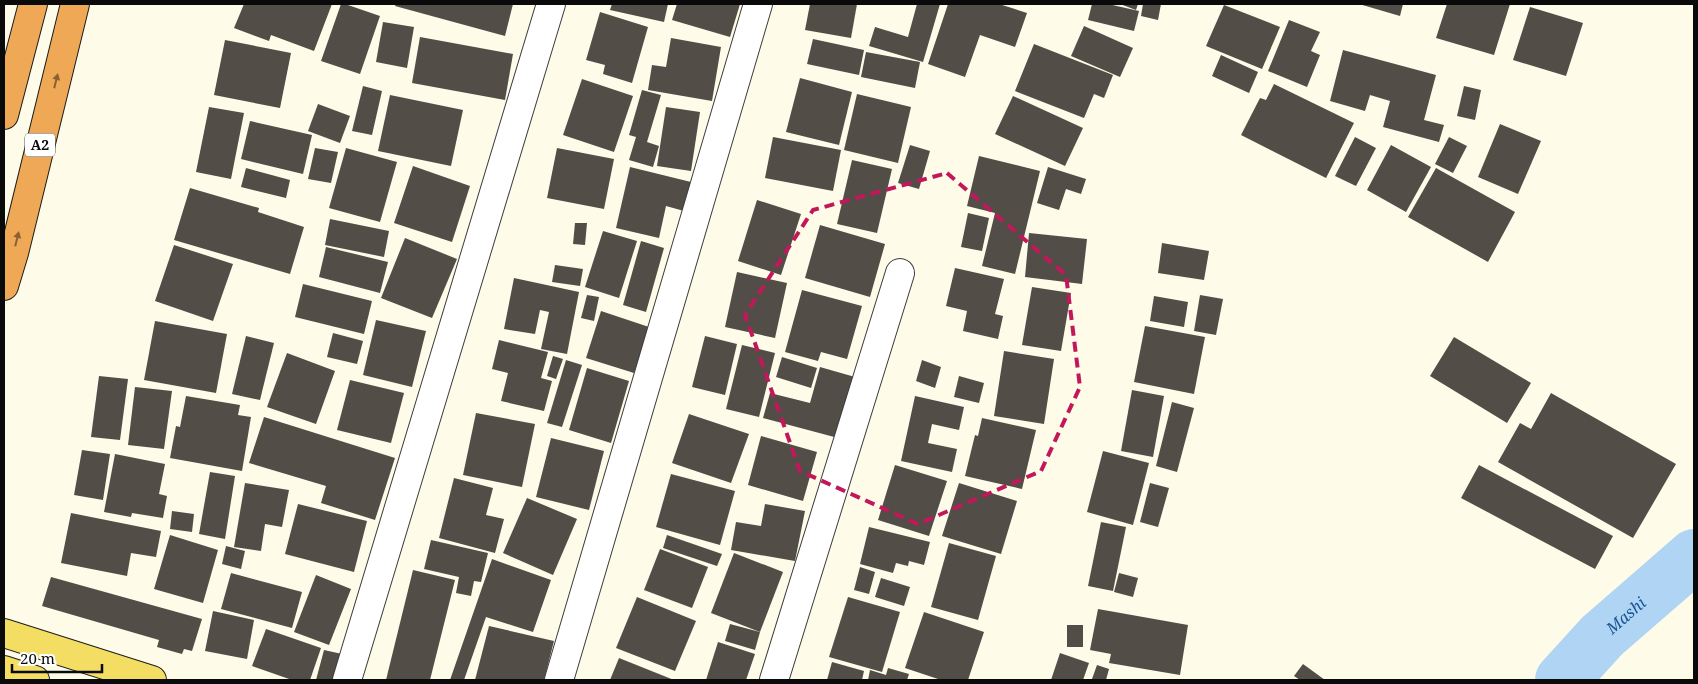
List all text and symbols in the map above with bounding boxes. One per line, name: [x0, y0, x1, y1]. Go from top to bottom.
one-way arrow: [52, 74, 60, 89]
road number: A2: [25, 134, 55, 156]
one-way arrow: [13, 232, 21, 247]
water label: Mashi: [1600, 592, 1651, 639]
scale bar: [12, 642, 102, 674]
text: 20 m: [20, 648, 55, 668]

